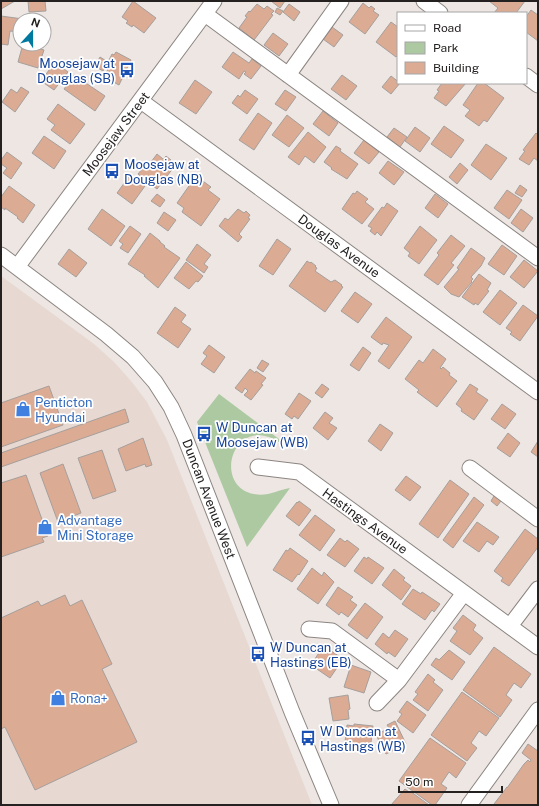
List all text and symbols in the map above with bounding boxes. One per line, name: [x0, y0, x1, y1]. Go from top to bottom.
north arrow: [12, 12, 52, 52]
legend: [397, 12, 527, 84]
text: N: [29, 16, 42, 30]
text: Road: [433, 21, 461, 35]
text: Park: [433, 41, 459, 55]
place label: Moosejaw at Douglas (SB): [37, 56, 115, 86]
bus stop icon: Moosejaw at Douglas (SB): [118, 61, 136, 79]
text: Building: [433, 61, 479, 75]
street label: Moosejaw Street: [79, 89, 153, 179]
place label: Moosejaw at Douglas (NB): [124, 157, 203, 187]
bus stop icon: Moosejaw at Douglas (NB): [103, 162, 121, 180]
street label: Douglas Avenue: [295, 211, 383, 281]
place label: Penticton Hyundai: [35, 395, 93, 425]
shop icon: Penticton Hyundai: [14, 400, 32, 418]
place label: W Duncan at Moosejaw (WB): [216, 420, 309, 450]
bus stop icon: W Duncan at Moosejaw (WB): [195, 425, 213, 443]
street label: Duncan Avenue West: [179, 437, 239, 561]
street label: Hastings Avenue: [320, 485, 410, 557]
place label: Advantage Mini Storage: [57, 513, 134, 543]
shop icon: Advantage Mini Storage: [36, 518, 54, 536]
place label: W Duncan at Hastings (EB): [270, 640, 352, 670]
bus stop icon: W Duncan at Hastings (EB): [249, 645, 267, 663]
shop icon: Rona+: [49, 689, 67, 707]
place label: Rona+: [70, 691, 108, 706]
place label: W Duncan at Hastings (WB): [320, 724, 406, 754]
bus stop icon: W Duncan at Hastings (WB): [299, 729, 317, 747]
scale bar: [399, 768, 502, 794]
text: 50 m: [405, 775, 433, 789]

